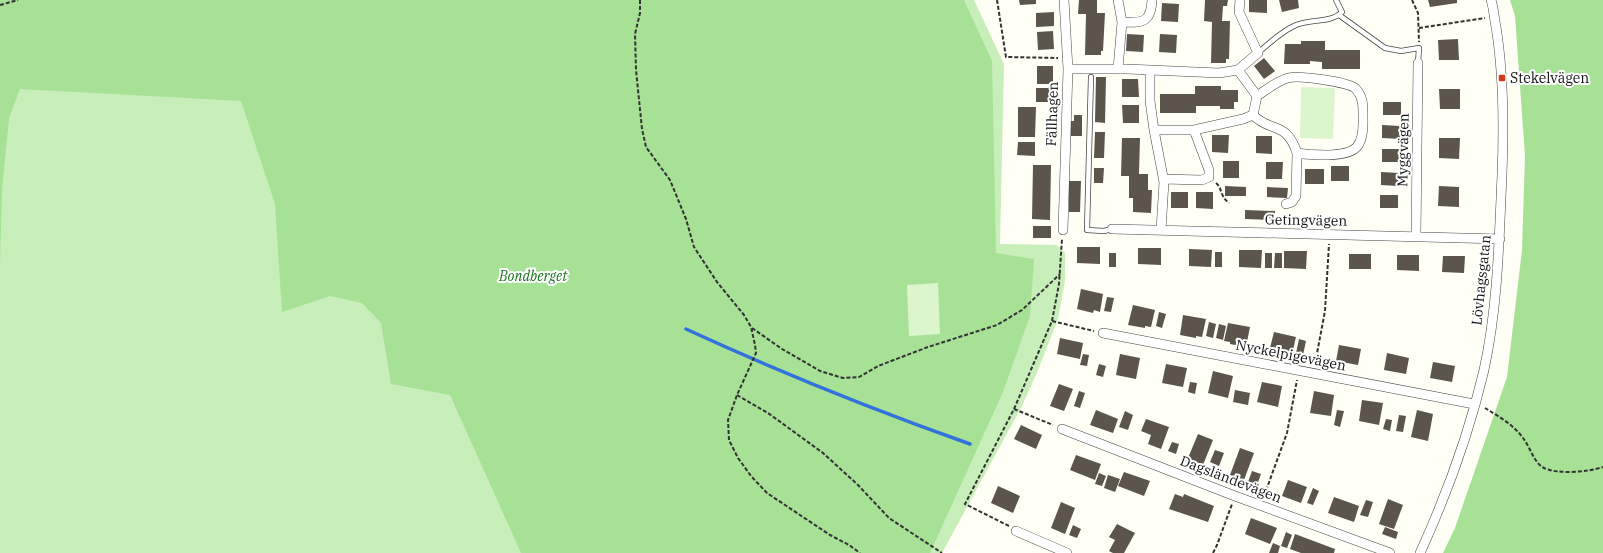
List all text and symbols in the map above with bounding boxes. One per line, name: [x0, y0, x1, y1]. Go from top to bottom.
place label: Stekelvägen: [1510, 69, 1589, 87]
marker: Stekelvägen: [1497, 73, 1507, 83]
street label: Fällhagen: [1042, 81, 1062, 147]
street label: Myggvägen: [1393, 113, 1413, 187]
street label: Getingvägen: [1265, 210, 1347, 230]
street label: Lövhagsgatan: [1467, 234, 1495, 326]
park label: Bondberget: [498, 267, 568, 285]
street label: Nyckelpigevägen: [1234, 335, 1348, 375]
street label: Dagsländevägen: [1178, 451, 1284, 507]

